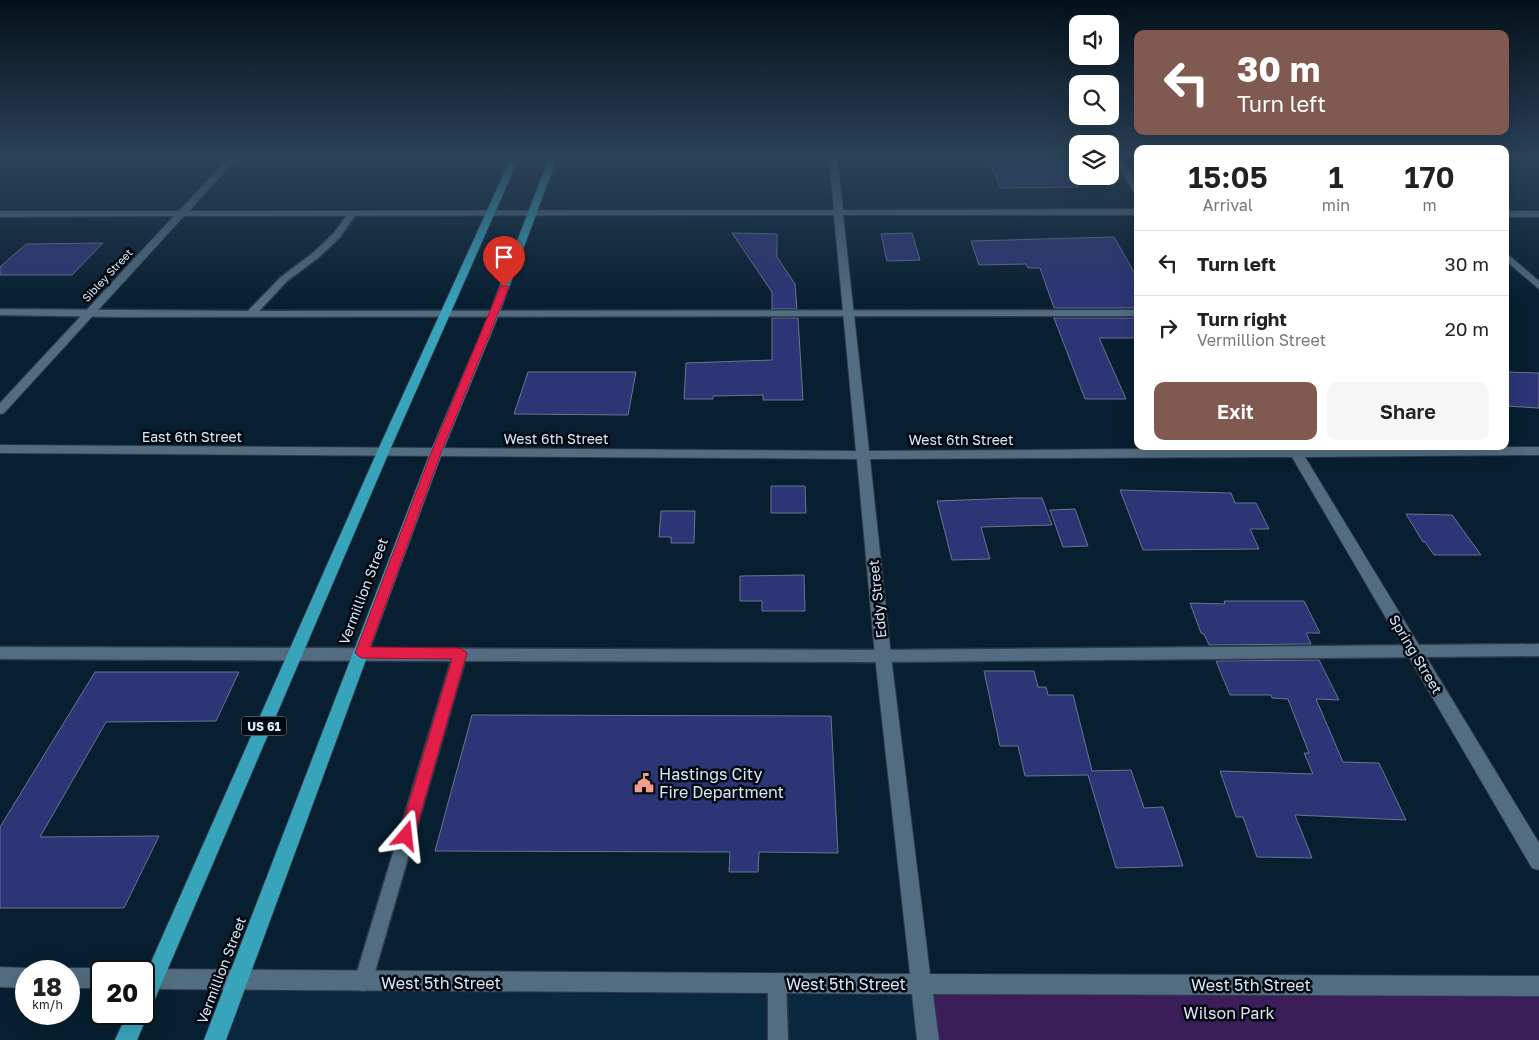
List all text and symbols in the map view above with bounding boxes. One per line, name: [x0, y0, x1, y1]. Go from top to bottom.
map controls: [1069, 15, 1119, 185]
button: sound: [1069, 15, 1119, 65]
text: 30 m: [1237, 48, 1320, 90]
icon: left: [1154, 50, 1219, 115]
button: search: [1069, 75, 1119, 125]
text: Turn left: [1237, 90, 1326, 117]
button: layers: [1069, 135, 1119, 185]
text: 15:05: [1188, 159, 1268, 195]
text: 1: [1328, 159, 1344, 195]
text: 170: [1404, 159, 1455, 195]
text: Arrival: [1203, 195, 1253, 215]
text: min: [1322, 195, 1350, 215]
text: m: [1422, 195, 1437, 215]
pin: [483, 236, 525, 287]
icon: arrive: [490, 243, 518, 271]
street label: Sibley Street: [79, 246, 135, 304]
icon: left: [1154, 249, 1182, 277]
text: Turn left: [1197, 252, 1276, 275]
text: 30 m: [1445, 252, 1489, 275]
text: Turn right: [1197, 307, 1287, 330]
icon: right: [1154, 314, 1182, 342]
text: 20 m: [1445, 317, 1489, 340]
text: Vermillion Street: [1197, 330, 1326, 350]
button: Exit: [1154, 382, 1317, 440]
button: Share: [1327, 382, 1489, 440]
street label: East 6th Street: [142, 428, 242, 445]
street label: West 6th Street: [503, 430, 609, 447]
street label: West 6th Street: [908, 431, 1014, 448]
street label: Vermillion Street: [335, 535, 391, 647]
street label: Eddy Street: [864, 559, 890, 639]
street label: Spring Street: [1386, 611, 1446, 697]
road number: US 61: [242, 716, 286, 736]
place label: Hastings City Fire Department: [659, 764, 784, 802]
public building icon: Hastings City Fire Department: [633, 772, 655, 794]
position arrow: [379, 809, 431, 861]
street label: Vermillion Street: [193, 914, 249, 1026]
speed limit sign: 20: [90, 960, 155, 1025]
text: 18: [33, 971, 62, 1002]
street label: West 5th Street: [381, 973, 501, 993]
street label: West 5th Street: [786, 974, 906, 994]
street label: West 5th Street: [1191, 975, 1311, 995]
text: km/h: [32, 997, 63, 1012]
park label: Wilson Park: [1183, 1003, 1275, 1023]

